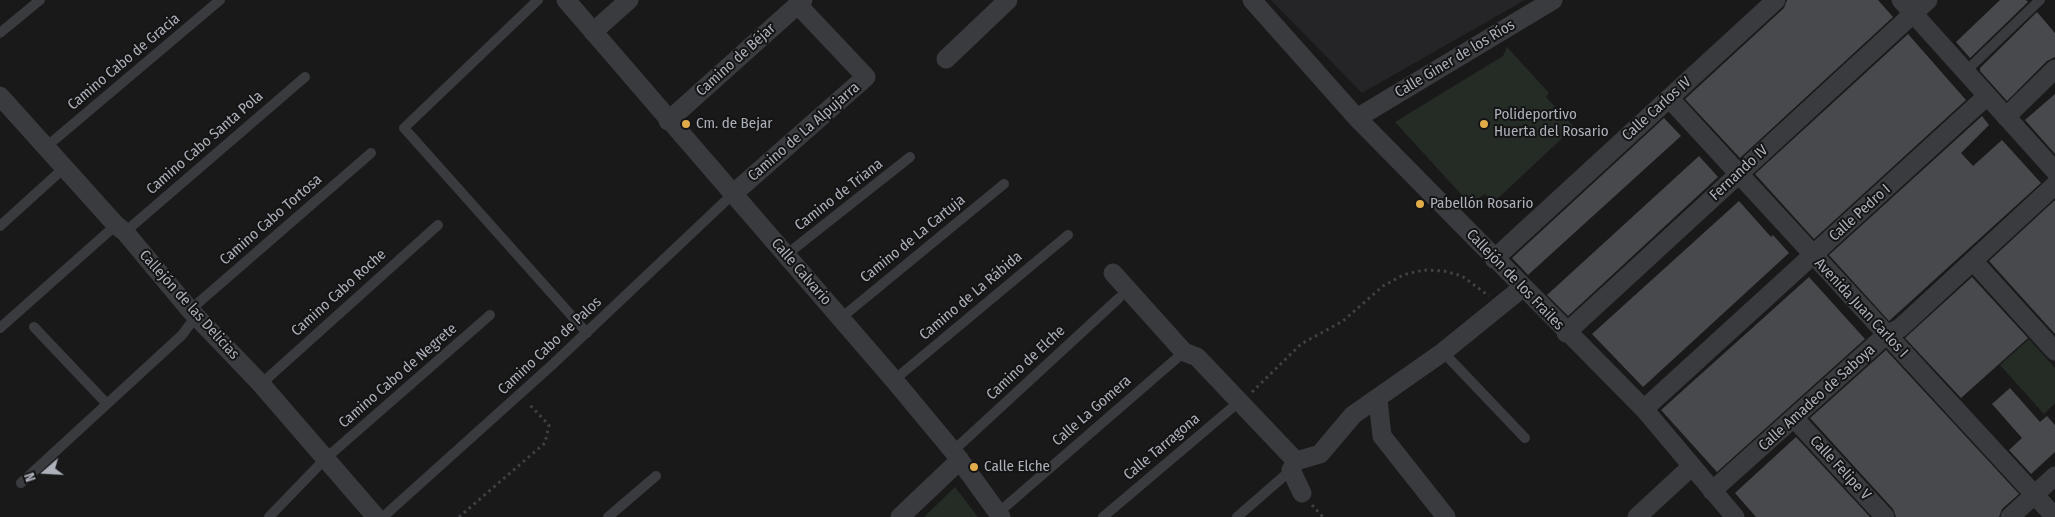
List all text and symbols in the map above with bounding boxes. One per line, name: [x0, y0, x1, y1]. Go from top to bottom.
street label: Camino Cabo de Gracia: [64, 10, 184, 114]
street label: Calle Giner de los Ríos: [1392, 16, 1518, 102]
street label: Camino de Béjar: [693, 20, 779, 100]
street label: Calle Carlos IV: [1619, 73, 1695, 145]
street label: Camino de La Alpujarra: [745, 79, 863, 185]
street label: Camino Cabo Santa Pola: [143, 87, 267, 199]
place label: Polideportivo Huerta del Rosario: [1494, 106, 1609, 141]
place label: Cm. de Bejar: [696, 115, 773, 133]
marker: Cm. de Bejar: [680, 118, 692, 130]
marker: Polideportivo Huerta del Rosario: [1478, 118, 1490, 130]
street label: Fernando IV: [1706, 142, 1772, 204]
street label: Camino de Triana: [791, 155, 887, 235]
street label: Camino Cabo Tortosa: [216, 171, 326, 269]
street label: Calle Pedro I: [1826, 181, 1894, 245]
street label: Camino de La Cartuja: [857, 191, 969, 287]
place label: Pabellón Rosario: [1430, 195, 1533, 213]
marker: Pabellón Rosario: [1414, 198, 1426, 210]
street label: Callejón de los Frailes: [1462, 226, 1568, 334]
street label: Calle Calvario: [767, 235, 835, 309]
street label: Camino Cabo Roche: [288, 246, 390, 340]
street label: Callejón de las Delicias: [135, 247, 243, 363]
street label: Camino de La Rábida: [916, 248, 1026, 344]
street label: Avenida Juan Carlos I: [1810, 255, 1912, 361]
street label: Camino Cabo de Palos: [494, 293, 606, 399]
street label: Camino Cabo de Negrete: [335, 320, 461, 432]
street label: Camino de Elche: [983, 322, 1069, 404]
street label: Calle Amadeo de Saboya: [1755, 341, 1879, 455]
street label: Calle La Gomera: [1049, 372, 1135, 450]
street label: Calle Tarragona: [1120, 410, 1204, 484]
street label: Calle Felipe V: [1806, 432, 1874, 504]
north arrow: [20, 447, 70, 497]
place label: Calle Elche: [984, 458, 1050, 476]
marker: Calle Elche: [968, 461, 980, 473]
text: N: [21, 470, 40, 484]

